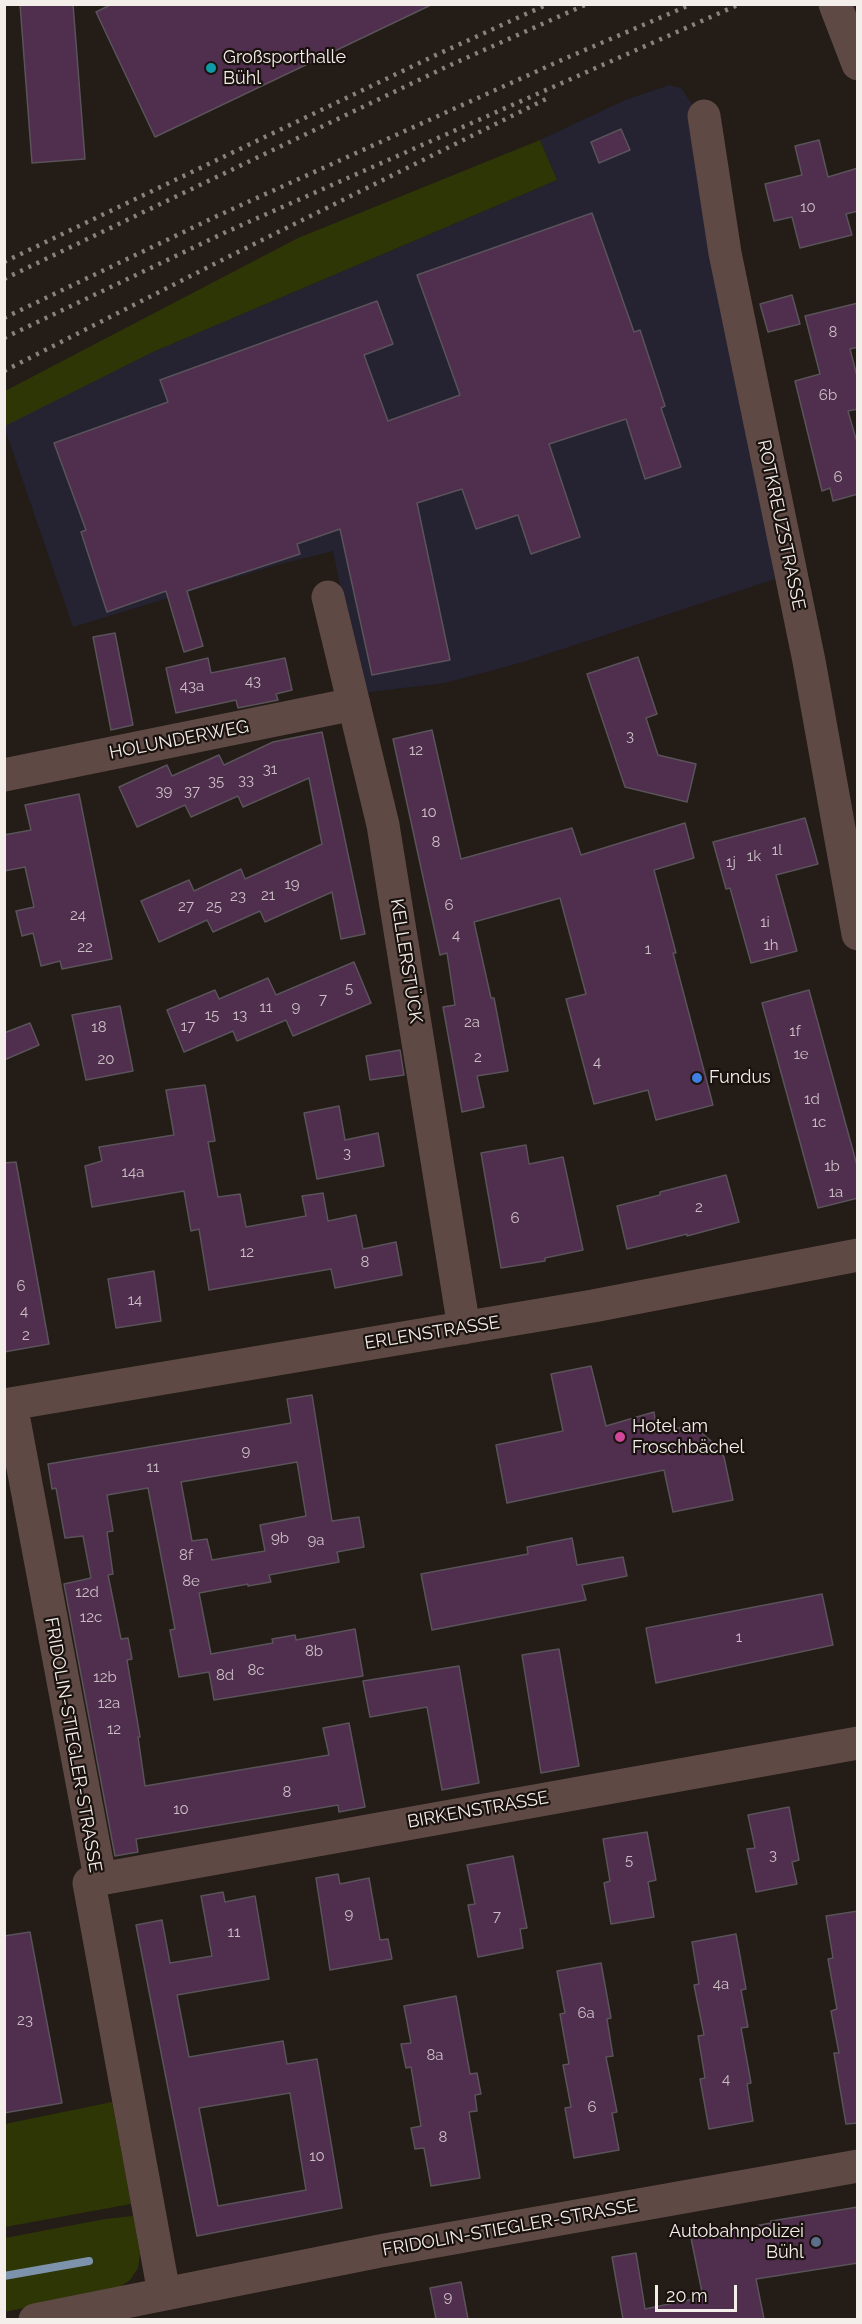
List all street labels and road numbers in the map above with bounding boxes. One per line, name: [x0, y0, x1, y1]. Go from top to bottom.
street label: ROTKREUZSTRASSE: [752, 438, 810, 612]
street label: HOLUNDERWEG: [107, 716, 251, 764]
street label: KELLERSTÜCK: [386, 897, 426, 1025]
street label: ERLENSTRASSE: [363, 1312, 501, 1354]
street label: FRIDOLIN-STIEGLER-STRASSE: [40, 1616, 106, 1874]
street label: BIRKENSTRASSE: [406, 1787, 550, 1833]
street label: FRIDOLIN-STIEGLER-STRASSE: [381, 2195, 639, 2261]

